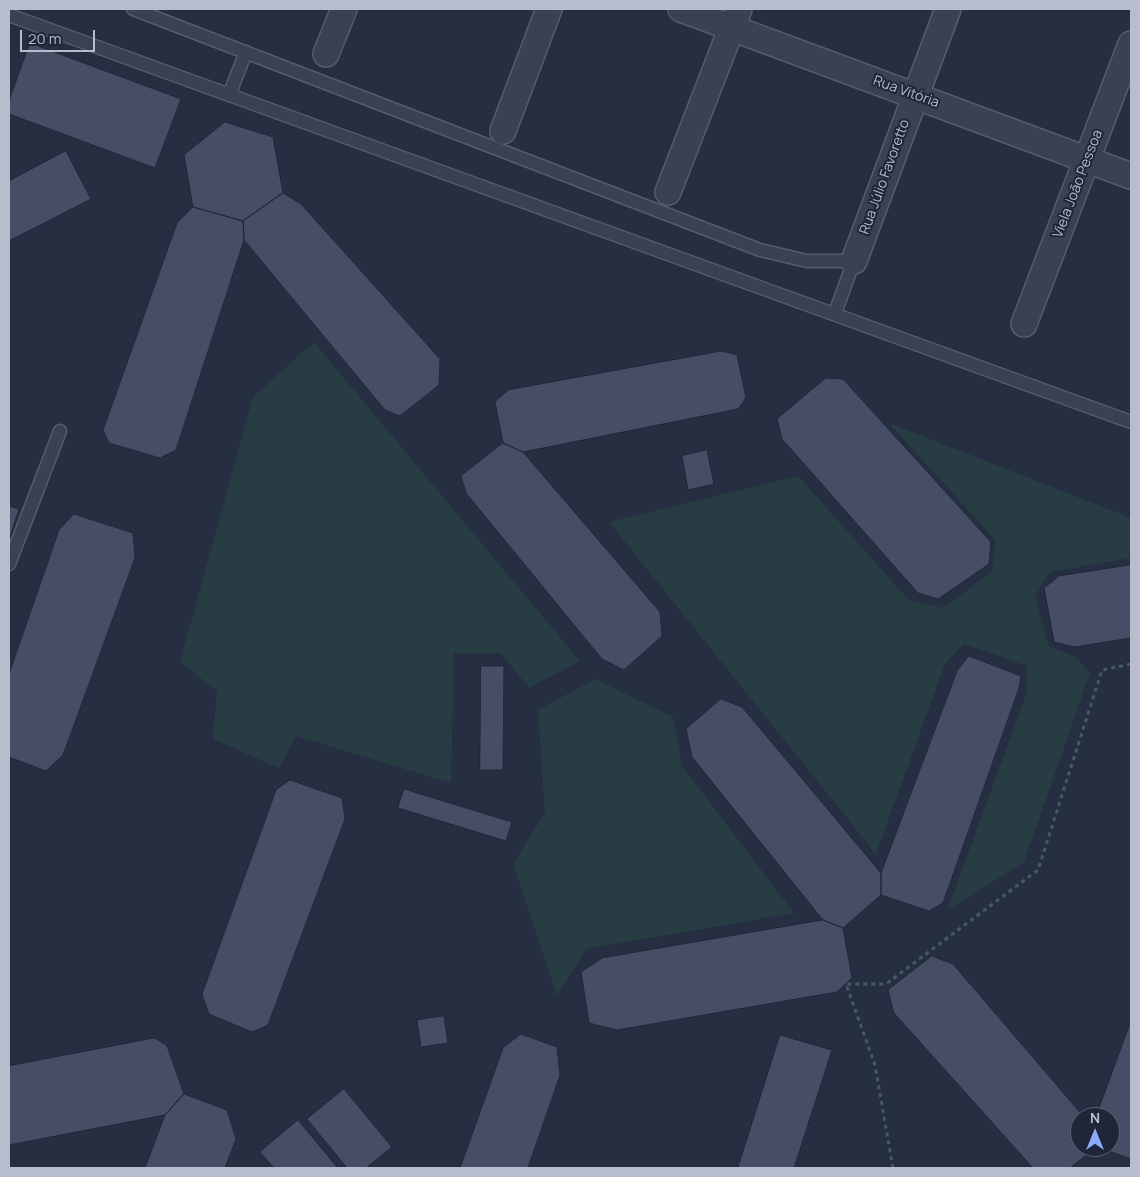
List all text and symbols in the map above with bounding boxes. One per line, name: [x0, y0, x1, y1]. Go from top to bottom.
scale bar: [22, 20, 98, 52]
text: 20 m: [28, 28, 61, 49]
street label: Rua Vitória: [871, 72, 941, 112]
street label: Rua Júlio Favoretto: [856, 117, 914, 237]
street label: Viela João Pessoa: [1050, 128, 1106, 240]
north arrow: [1070, 1107, 1120, 1157]
text: N: [1090, 1108, 1100, 1127]

